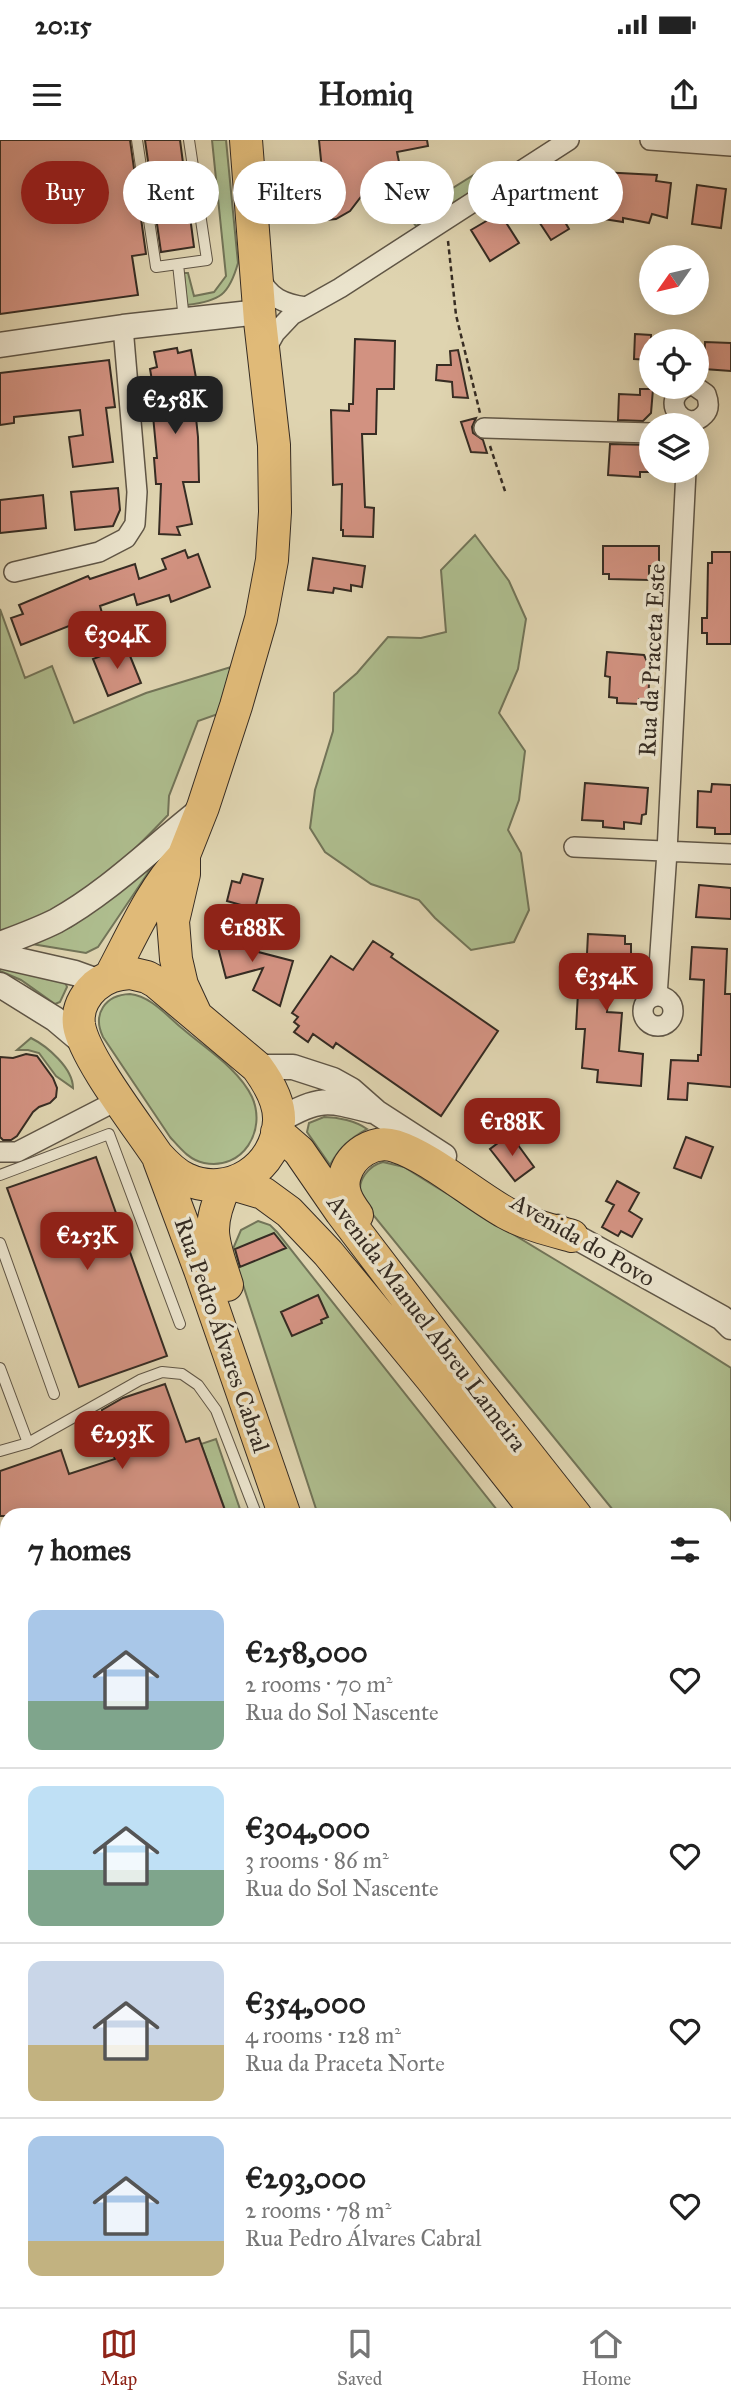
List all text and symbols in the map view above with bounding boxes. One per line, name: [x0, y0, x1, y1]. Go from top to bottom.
text: 20:15: [35, 9, 92, 41]
text: Homiq: [318, 75, 413, 114]
icon: menu: [28, 76, 66, 114]
icon: share: [665, 76, 703, 114]
chip: Buy: [21, 161, 109, 224]
chip: Rent: [123, 161, 219, 224]
chip: Filters: [233, 161, 346, 224]
chip: New: [360, 161, 454, 224]
chip: Apartment: [468, 161, 623, 224]
north arrow: [639, 245, 709, 315]
map controls: [639, 245, 709, 483]
button: locate: [639, 329, 709, 399]
pin: €258K: [126, 376, 224, 436]
text: €258K: [143, 385, 207, 413]
button: layers: [639, 413, 709, 483]
street label: Rua da Praceta Este: [632, 563, 672, 757]
pin: €304K: [68, 612, 166, 671]
text: €304K: [84, 620, 150, 648]
pin: €188K: [203, 904, 301, 964]
text: €188K: [220, 913, 284, 941]
pin: €354K: [557, 954, 655, 1013]
text: €354K: [575, 962, 637, 990]
pin: €188K: [463, 1098, 561, 1158]
text: €188K: [480, 1107, 544, 1135]
street label: Avenida do Povo: [505, 1186, 660, 1293]
street label: Avenida Manuel Abreu Lameira: [320, 1188, 534, 1458]
pin: €253K: [38, 1212, 136, 1272]
street label: Rua Pedro Álvares Cabral: [168, 1213, 277, 1457]
text: €253K: [56, 1221, 118, 1249]
pin: €293K: [73, 1412, 171, 1471]
text: €293K: [90, 1420, 154, 1448]
icon: filters: [666, 1531, 704, 1569]
text: 7 homes: [28, 1532, 131, 1568]
text: €258,000: [245, 1634, 368, 1670]
icon: home: [84, 1638, 168, 1722]
icon: heart: [666, 1661, 704, 1699]
text: 2 rooms · 70 m²: [245, 1670, 393, 1698]
text: Rua do Sol Nascente: [245, 1698, 439, 1726]
text: €304,000: [245, 1810, 370, 1846]
icon: home: [84, 1814, 168, 1898]
icon: heart: [666, 1837, 704, 1875]
text: 3 rooms · 86 m²: [245, 1846, 389, 1874]
text: Rua do Sol Nascente: [245, 1874, 439, 1902]
text: €354,000: [245, 1985, 366, 2021]
icon: home: [84, 1989, 168, 2073]
icon: heart: [666, 2012, 704, 2050]
text: 4 rooms · 128 m²: [245, 2021, 401, 2049]
text: Rua da Praceta Norte: [245, 2049, 445, 2077]
text: €293,000: [245, 2160, 366, 2196]
icon: home: [84, 2164, 168, 2248]
icon: heart: [666, 2187, 704, 2225]
text: 2 rooms · 78 m²: [245, 2196, 391, 2224]
text: Rua Pedro Álvares Cabral: [245, 2224, 481, 2252]
tab: Map: [100, 2325, 138, 2390]
tab: Saved: [337, 2325, 382, 2390]
tab: Home: [582, 2325, 631, 2390]

